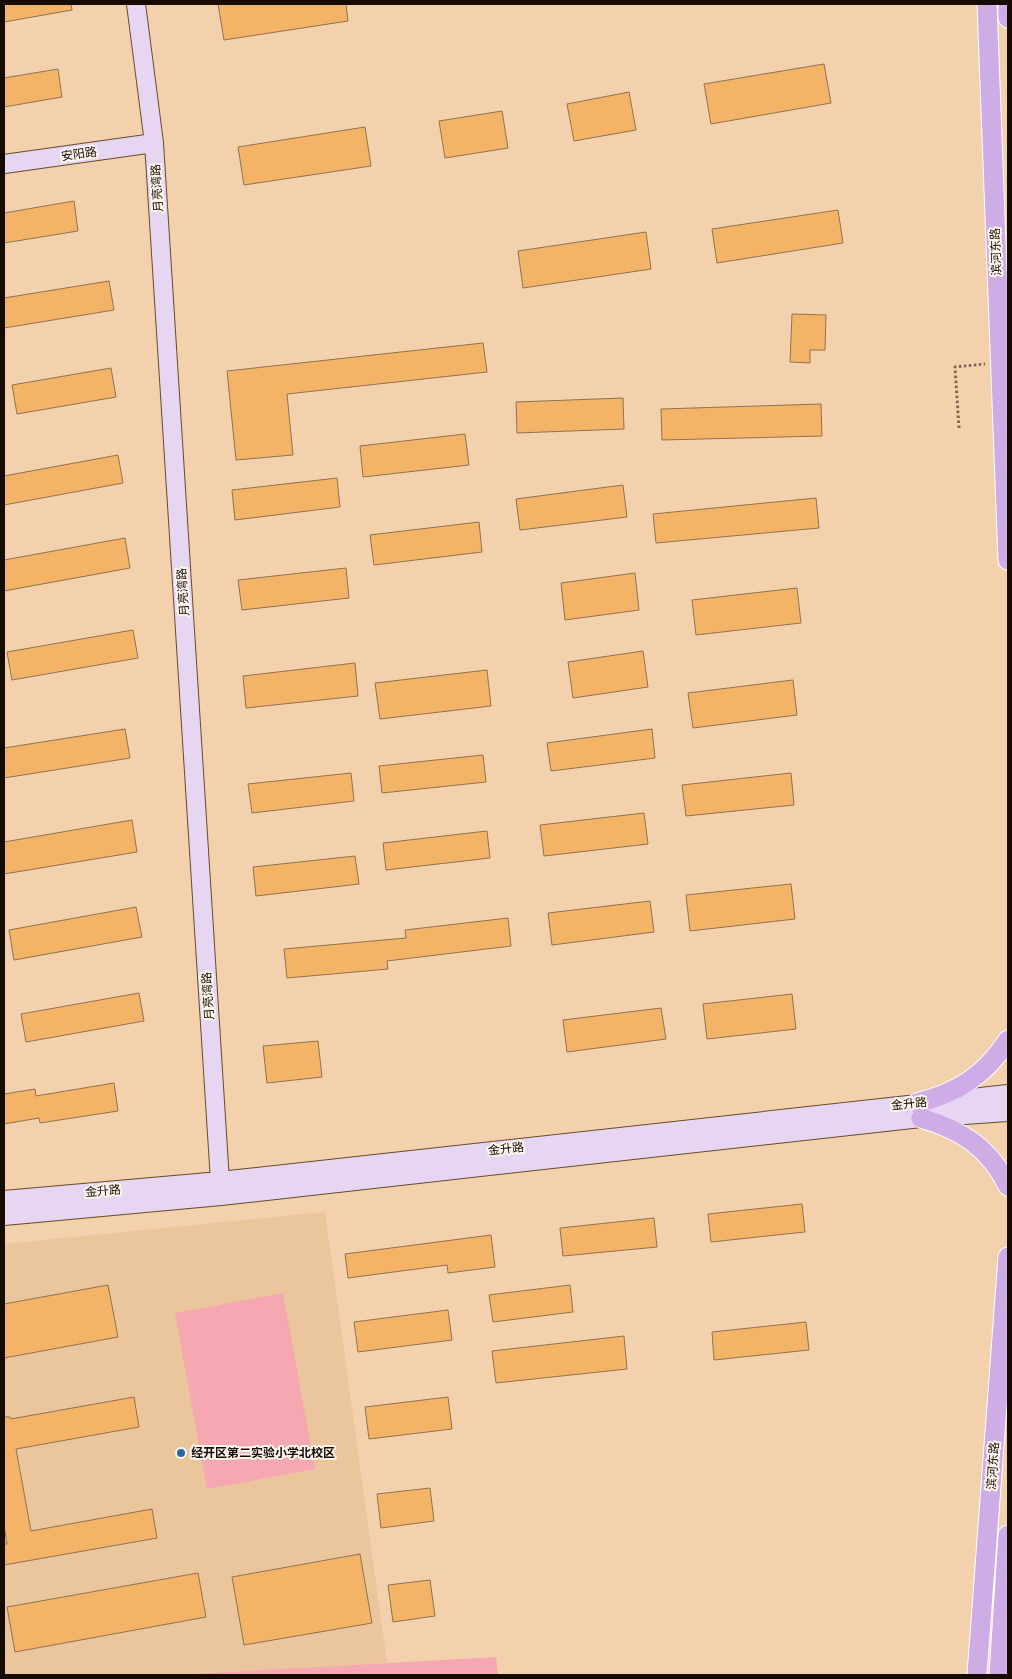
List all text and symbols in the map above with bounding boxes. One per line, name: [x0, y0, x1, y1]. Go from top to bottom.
street label: 安阳路: [60, 145, 98, 163]
street label: 月亮湾路: [148, 164, 166, 212]
street label: 滨河东路: [988, 228, 1004, 276]
street label: 月亮湾路: [174, 568, 192, 616]
street label: 月亮湾路: [199, 972, 217, 1020]
street label: 金升路: [890, 1095, 928, 1113]
street label: 金升路: [487, 1140, 525, 1158]
street label: 金升路: [84, 1182, 122, 1200]
street label: 滨河东路: [984, 1442, 1002, 1490]
place label: 经开区第二实验小学北校区: [191, 1446, 335, 1460]
marker: 经开区第二实验小学北校区: [175, 1447, 187, 1459]

